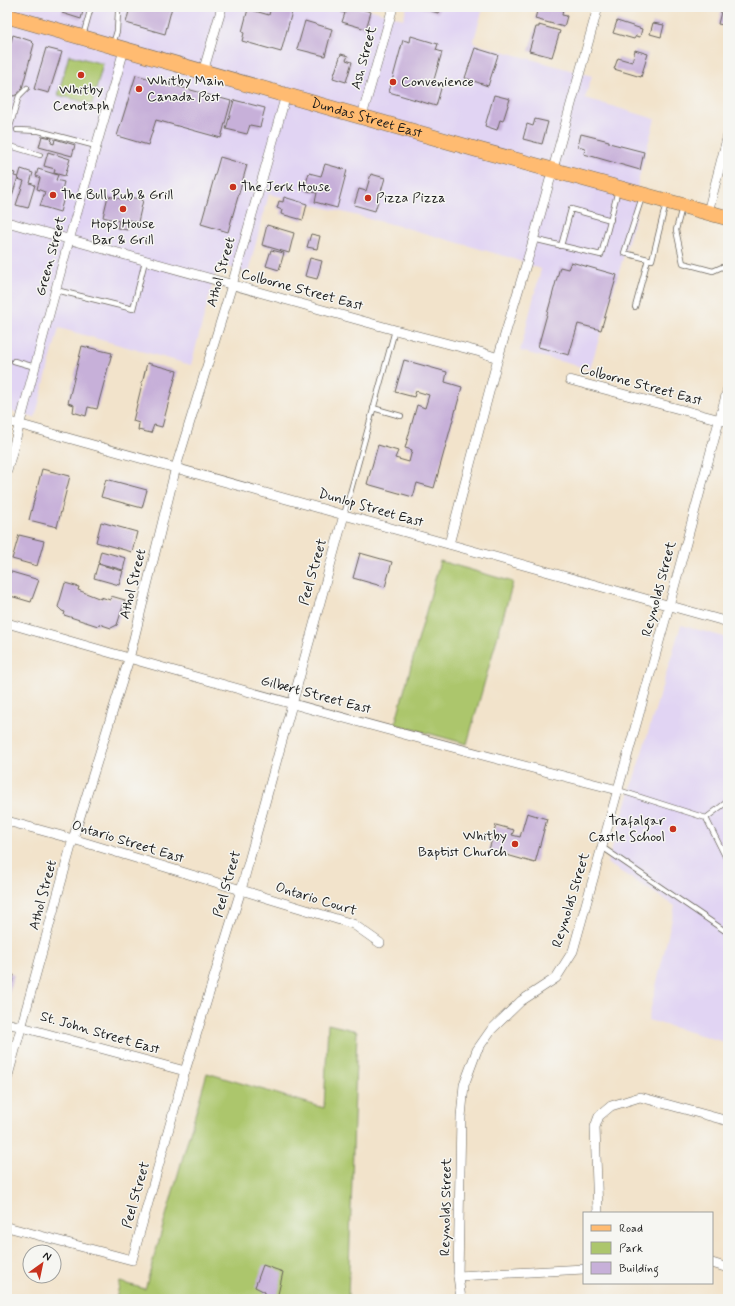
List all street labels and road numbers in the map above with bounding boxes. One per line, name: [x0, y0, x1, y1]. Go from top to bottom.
street label: Ash Street: [347, 24, 381, 92]
street label: Dundas Street East: [309, 94, 425, 143]
street label: Green Street: [32, 213, 71, 298]
street label: Athol Street: [202, 235, 240, 309]
street label: Colborne Street East: [239, 265, 365, 315]
street label: Colborne Street East: [578, 360, 704, 410]
street label: Dunlop Street East: [316, 484, 426, 532]
street label: Peel Street: [295, 536, 331, 607]
street label: Reynolds Street: [638, 538, 681, 639]
street label: Athol Street: [116, 547, 150, 621]
street label: Gilbert Street East: [259, 672, 374, 719]
street label: Ontario Street East: [70, 816, 187, 868]
street label: Peel Street: [209, 848, 245, 919]
street label: Reynolds Street: [548, 850, 594, 950]
street label: Athol Street: [25, 858, 61, 932]
street label: Ontario Court: [273, 878, 359, 920]
street label: St. John Street East: [38, 1007, 162, 1059]
street label: Reynolds Street: [436, 1157, 456, 1256]
street label: Peel Street: [118, 1159, 154, 1230]

